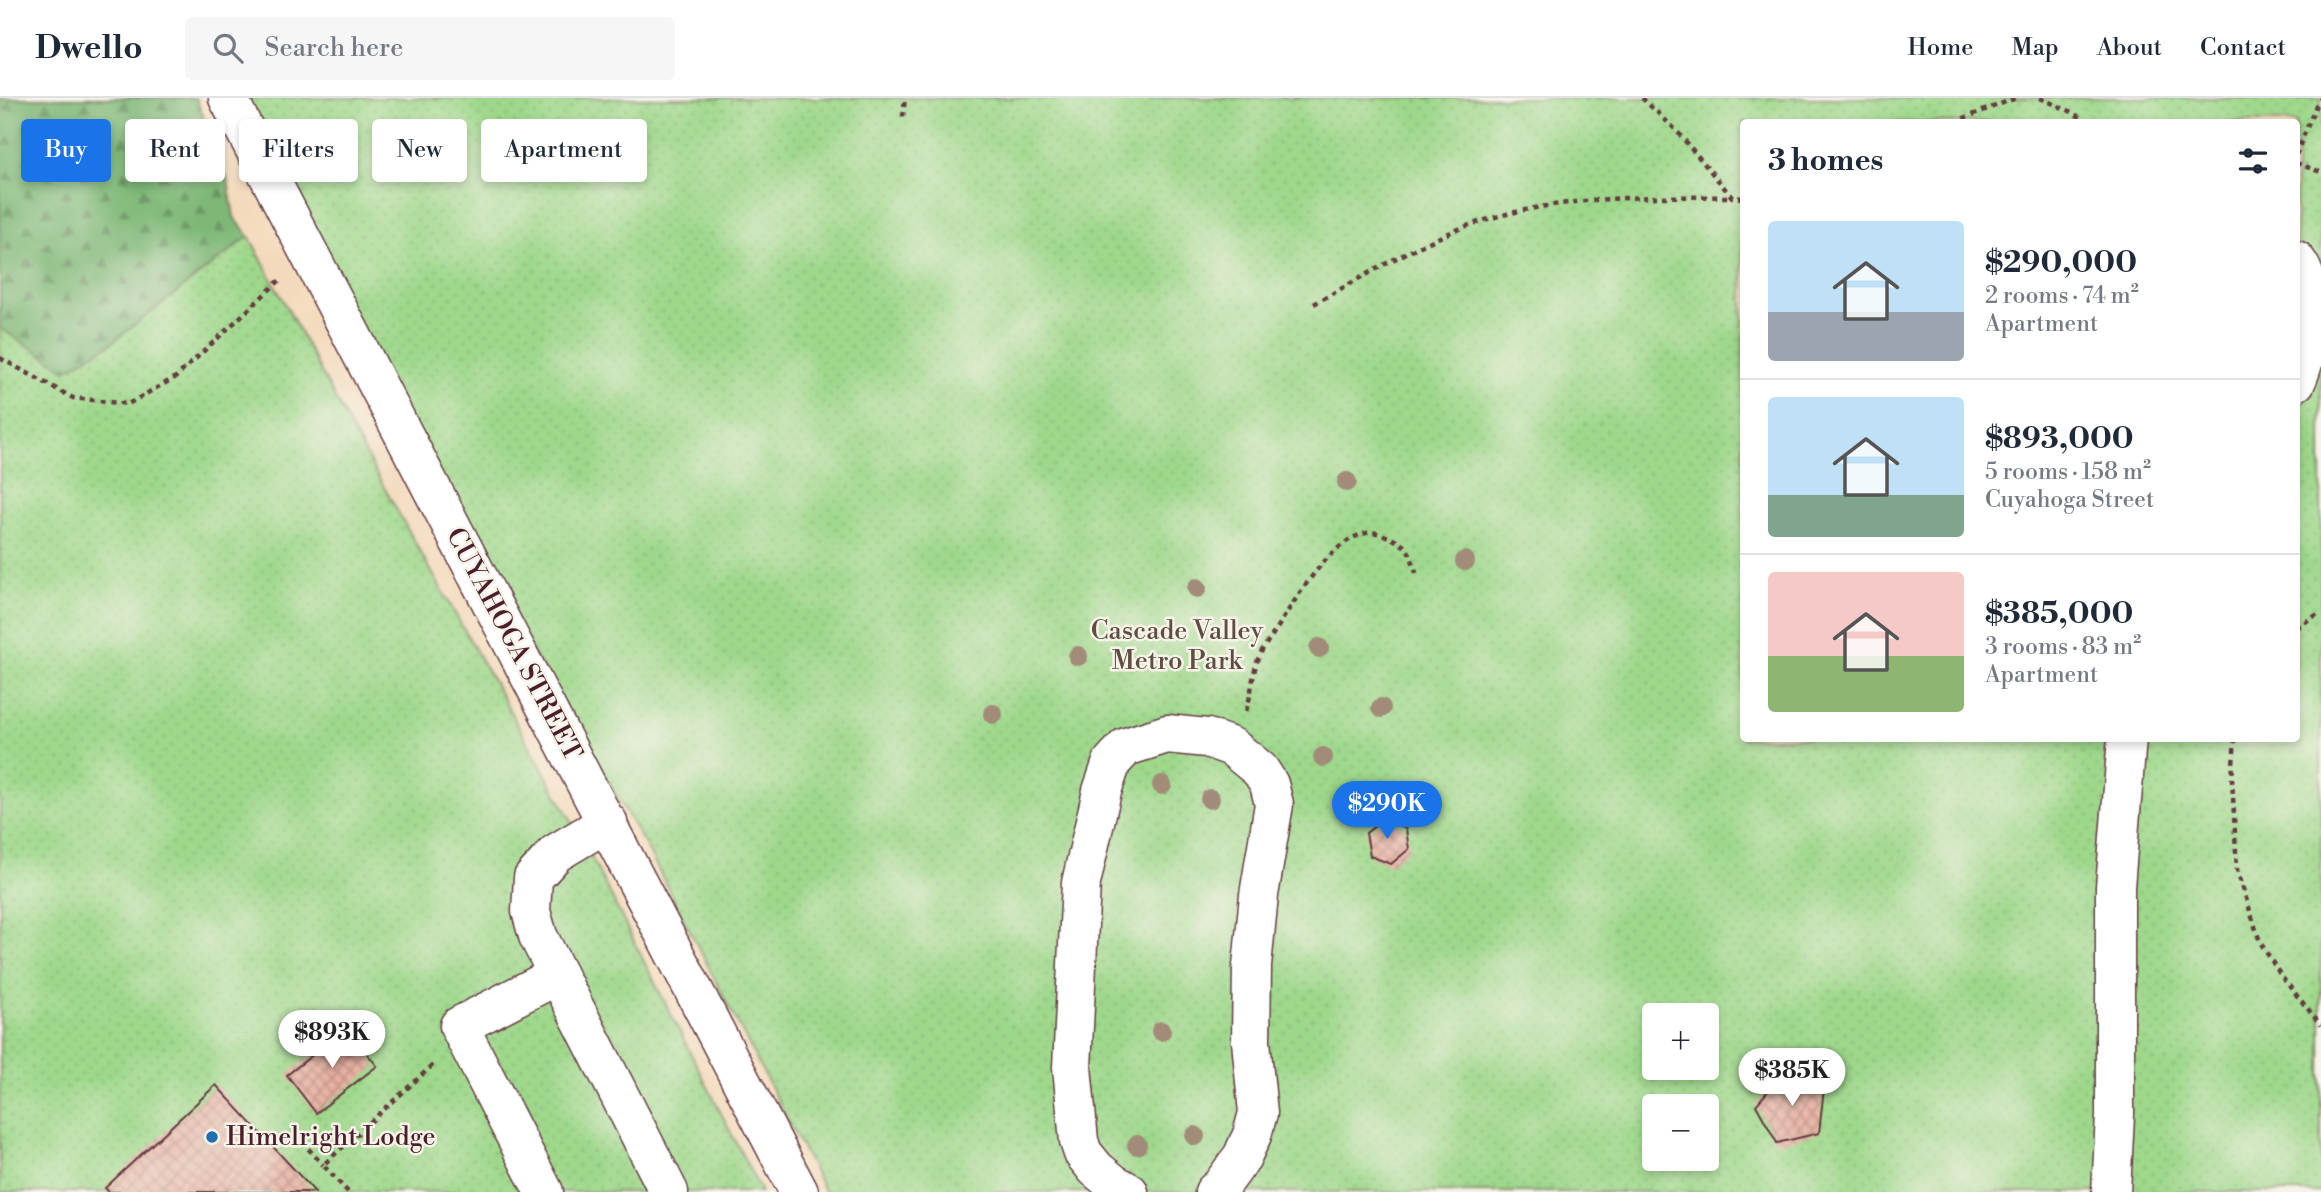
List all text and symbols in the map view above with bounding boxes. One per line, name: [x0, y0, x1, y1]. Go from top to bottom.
search box: [185, 17, 675, 80]
text: Dwello: [35, 28, 143, 69]
icon: search: [209, 29, 247, 67]
text: Search here: [265, 32, 403, 64]
text: Home: [1908, 33, 1973, 63]
text: Map: [2011, 33, 2059, 63]
text: About: [2097, 33, 2162, 63]
text: Contact: [2200, 33, 2286, 63]
chip: Buy: [21, 119, 111, 182]
chip: Rent: [125, 119, 225, 182]
chip: Filters: [239, 119, 358, 182]
chip: New: [372, 119, 467, 182]
chip: Apartment: [481, 119, 647, 182]
text: 3 homes: [1768, 142, 1883, 180]
icon: filters: [2234, 142, 2272, 180]
text: $290,000: [1985, 244, 2137, 282]
icon: home: [1824, 249, 1908, 333]
text: 2 rooms · 74 m²: [1985, 282, 2139, 310]
text: Apartment: [1985, 310, 2098, 338]
text: $893,000: [1985, 420, 2134, 458]
icon: home: [1824, 425, 1908, 509]
text: 5 rooms · 158 m²: [1985, 458, 2151, 486]
text: Cuyahoga Street: [1985, 486, 2154, 514]
street label: CUYAHOGA STREET: [439, 522, 589, 766]
text: $385,000: [1985, 595, 2133, 633]
icon: home: [1824, 600, 1908, 684]
park label: Cascade Valley Metro Park: [1091, 615, 1264, 677]
text: 3 rooms · 83 m²: [1985, 633, 2141, 661]
text: Apartment: [1985, 661, 2098, 689]
pin: $290K: [1338, 782, 1436, 841]
text: $290K: [1348, 790, 1426, 818]
map controls: [1642, 1003, 1719, 1171]
button: +: [1642, 1003, 1719, 1080]
pin: $893K: [283, 1010, 381, 1070]
text: $893K: [294, 1019, 370, 1047]
pin: $385K: [1743, 1048, 1841, 1108]
text: $385K: [1754, 1057, 1830, 1085]
button: −: [1642, 1094, 1719, 1171]
place label: Himelright Lodge: [226, 1121, 436, 1153]
marker: Himelright Lodge: [204, 1129, 220, 1145]

